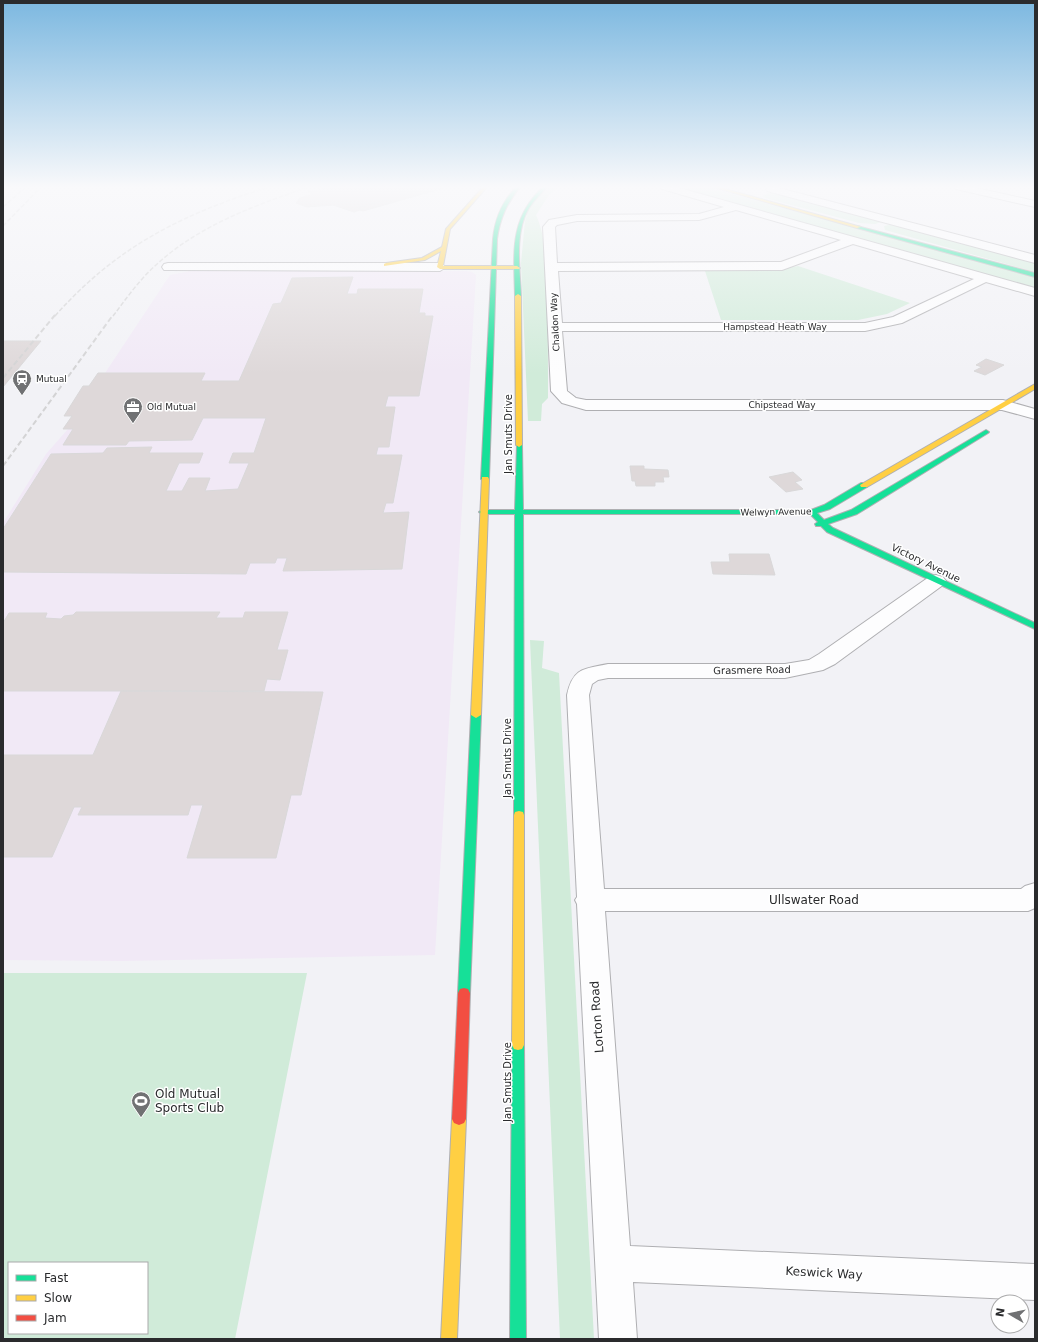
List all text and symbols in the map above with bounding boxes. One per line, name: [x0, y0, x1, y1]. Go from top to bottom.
street label: Chaldon Way: [548, 292, 562, 352]
street label: Hampstead Heath Way: [723, 322, 828, 332]
station icon: Mutual: [11, 368, 33, 396]
place label: Mutual: [36, 374, 67, 384]
street label: Jan Smuts Drive: [503, 394, 514, 475]
office icon: Old Mutual: [122, 396, 144, 424]
street label: Chipstead Way: [748, 400, 816, 410]
place label: Old Mutual: [147, 402, 196, 412]
street label: Welwyn Avenue: [740, 506, 812, 518]
street label: Victory Avenue: [890, 542, 962, 584]
street label: Grasmere Road: [713, 664, 791, 676]
street label: Jan Smuts Drive: [502, 718, 513, 799]
street label: Ullswater Road: [769, 893, 859, 907]
street label: Lorton Road: [587, 980, 607, 1054]
street label: Jan Smuts Drive: [502, 1042, 513, 1123]
place label: Old Mutual Sports Club: [155, 1087, 224, 1115]
sports icon: Old Mutual Sports Club: [130, 1090, 152, 1118]
legend: [8, 1262, 148, 1334]
street label: Keswick Way: [785, 1264, 863, 1282]
text: Fast: [44, 1271, 68, 1285]
text: Slow: [44, 1291, 72, 1305]
north arrow: [990, 1294, 1030, 1334]
text: N: [993, 1307, 1008, 1318]
text: Jam: [43, 1311, 67, 1325]

